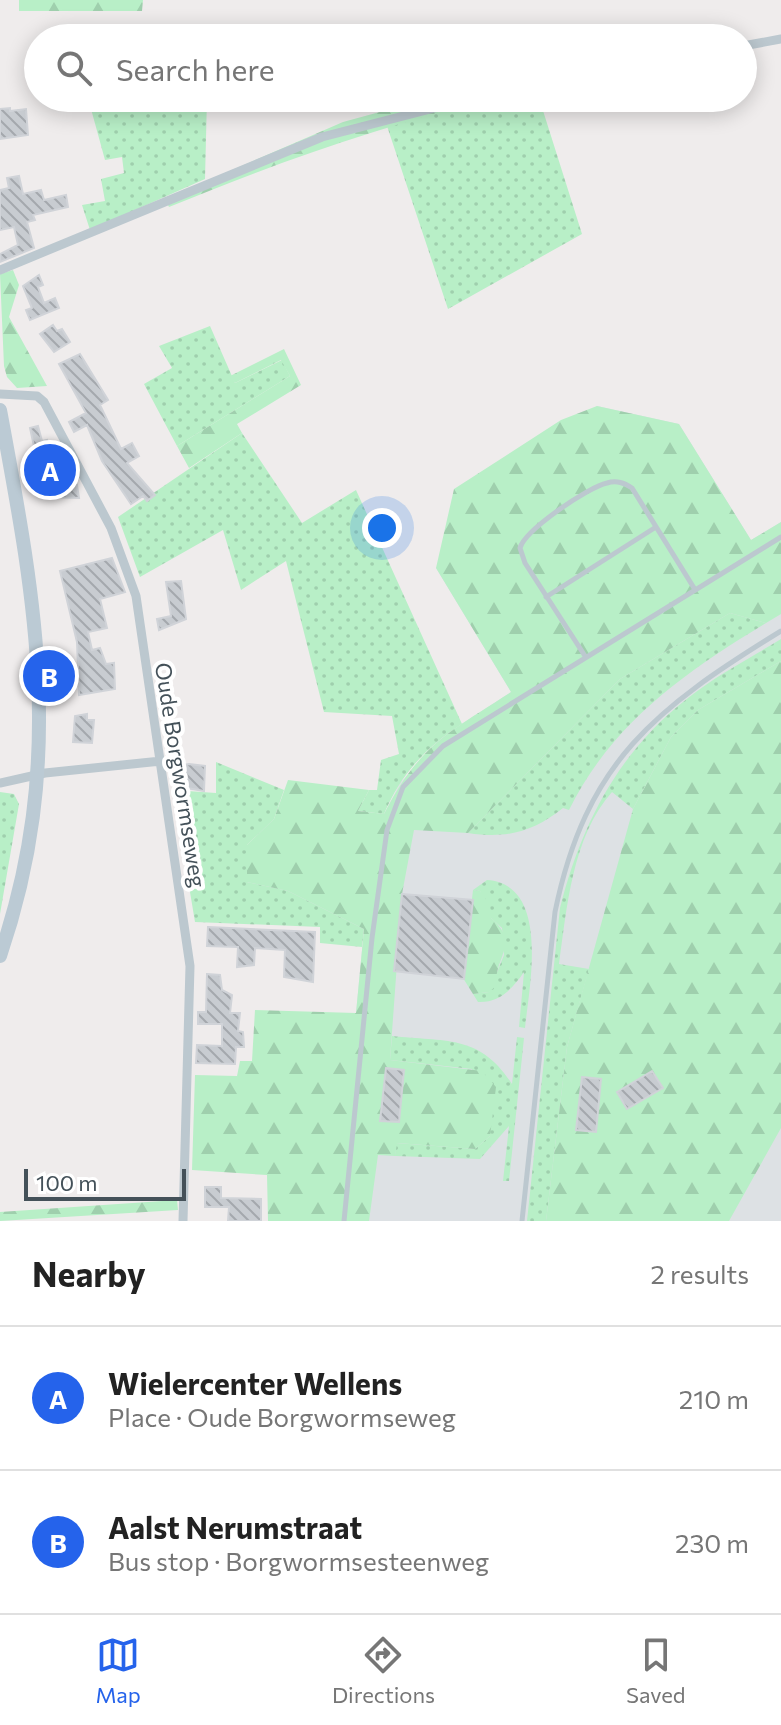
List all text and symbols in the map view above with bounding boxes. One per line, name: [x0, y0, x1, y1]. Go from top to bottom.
search box: [24, 24, 757, 112]
icon: search: [52, 46, 96, 90]
text: Search here: [116, 50, 275, 87]
pin: A: [24, 440, 76, 500]
your location: [362, 508, 402, 548]
pin: B: [23, 646, 75, 706]
street label: Oude Borgwormseweg: [150, 661, 212, 889]
scale bar: [24, 1165, 186, 1201]
text: 100 m: [36, 1169, 98, 1196]
text: Nearby: [32, 1252, 146, 1294]
text: 2 results: [651, 1258, 749, 1289]
text: Wielercenter Wellens: [108, 1364, 402, 1401]
text: A: [49, 1383, 67, 1414]
text: 210 m: [679, 1383, 749, 1414]
text: Place · Oude Borgwormseweg: [108, 1401, 456, 1432]
text: Aalst Nerumstraat: [108, 1508, 362, 1545]
text: B: [49, 1527, 67, 1558]
text: 230 m: [675, 1527, 749, 1558]
text: Bus stop · Borgwormsesteenweg: [108, 1545, 489, 1576]
tab: Map: [96, 1633, 141, 1708]
tab: Directions: [332, 1633, 435, 1708]
tab: Saved: [626, 1633, 685, 1708]

